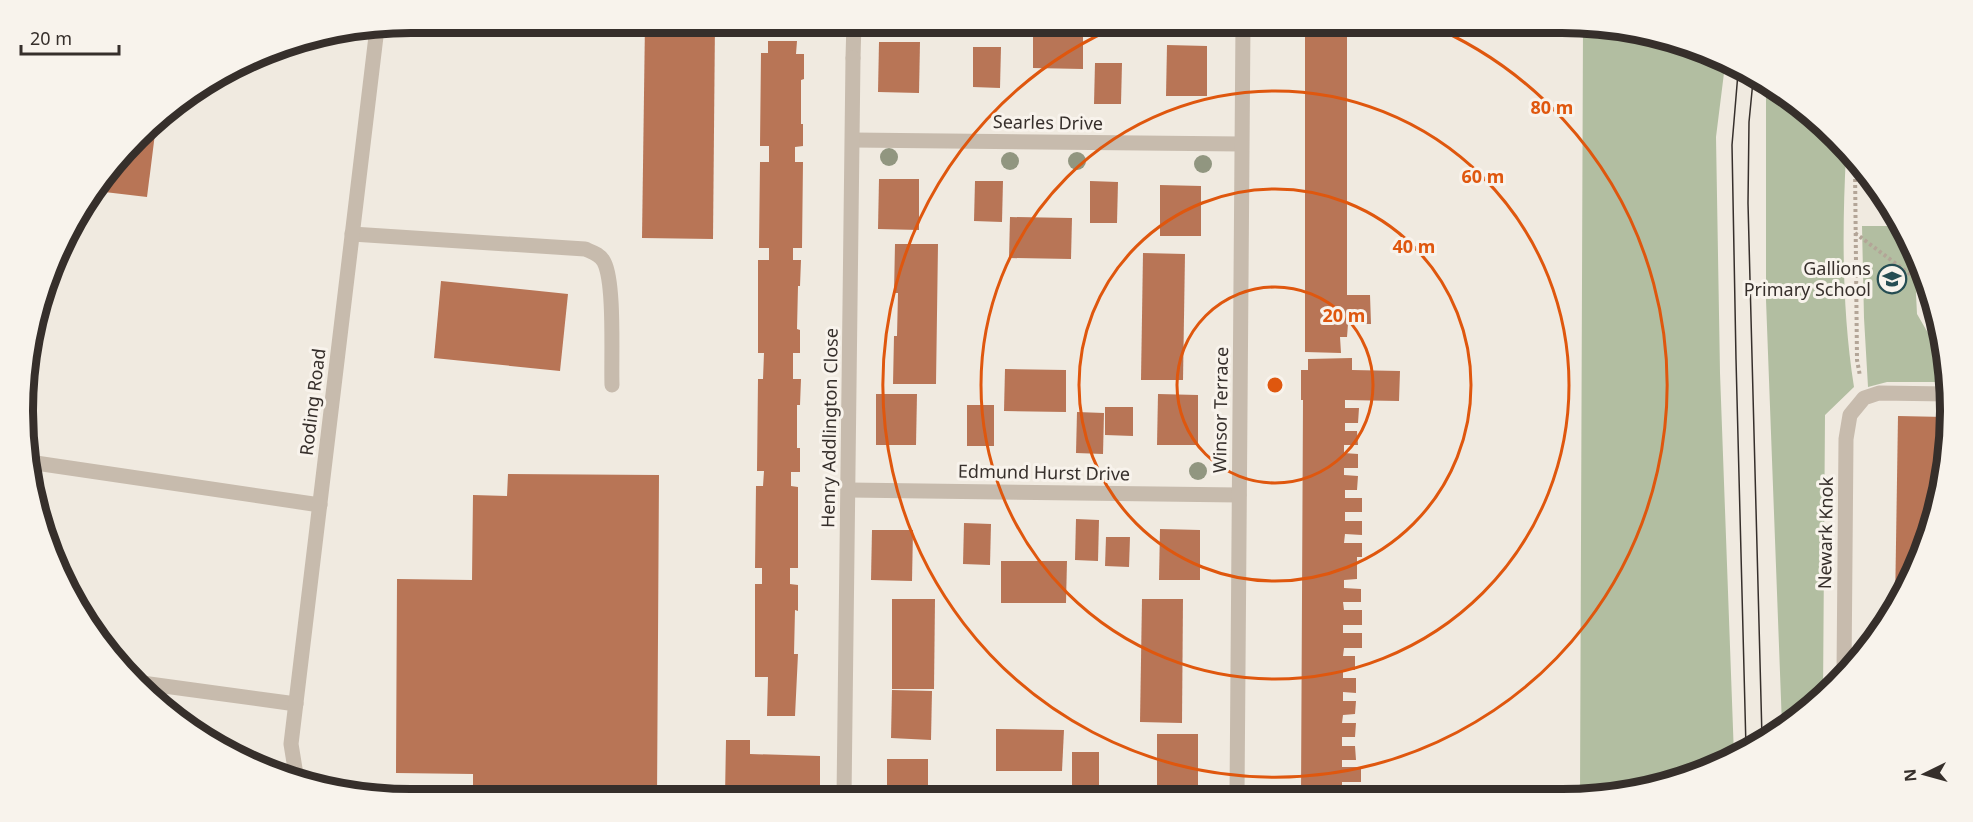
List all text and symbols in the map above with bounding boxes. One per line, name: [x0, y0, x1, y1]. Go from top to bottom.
scale bar: [21, 18, 118, 56]
text: 20 m: [30, 26, 72, 50]
text: 80 m: [1531, 95, 1573, 119]
street label: Searles Drive: [993, 109, 1103, 135]
text: 60 m: [1462, 164, 1504, 188]
text: 40 m: [1393, 234, 1435, 258]
place label: Gallions Primary School: [1744, 256, 1871, 301]
school or university icon: Gallions Primary School: [1876, 263, 1908, 295]
text: 20 m: [1323, 303, 1365, 327]
street label: Henry Addlington Close: [815, 328, 843, 528]
street label: Roding Road: [294, 347, 330, 457]
street label: Winsor Terrace: [1207, 347, 1233, 473]
centre of rings: [1265, 375, 1285, 395]
street label: Edmund Hurst Drive: [958, 458, 1130, 486]
street label: Newark Knok: [1812, 476, 1838, 589]
north arrow: [1895, 744, 1955, 804]
text: N: [1899, 768, 1922, 783]

